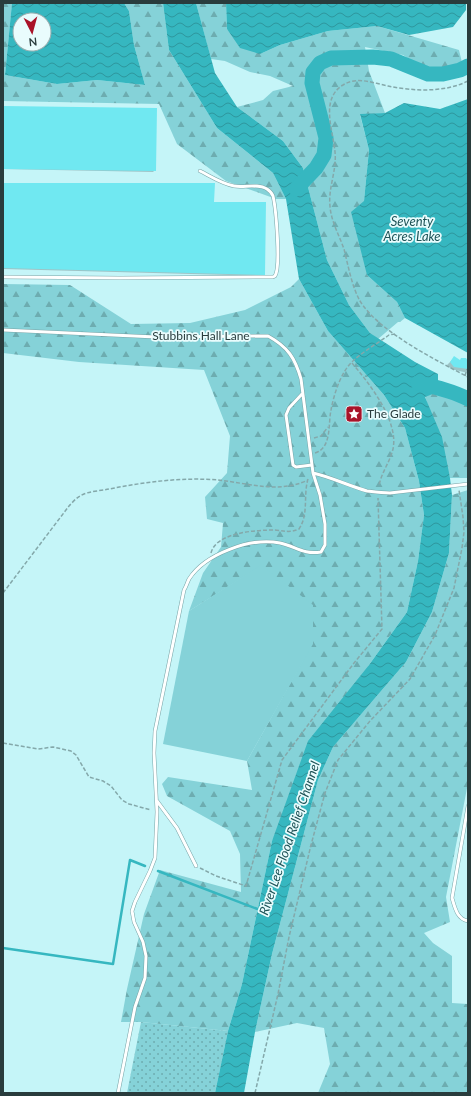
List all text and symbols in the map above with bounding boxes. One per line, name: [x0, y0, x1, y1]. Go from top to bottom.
north arrow: [12, 12, 52, 52]
text: N: [28, 36, 38, 49]
water label: Seventy Acres Lake: [382, 213, 441, 244]
street label: Stubbins Hall Lane: [152, 328, 250, 343]
place icon: The Glade: [344, 404, 364, 424]
place label: The Glade: [367, 406, 421, 421]
water label: River Lee Flood Relief Channel: [255, 759, 323, 917]

